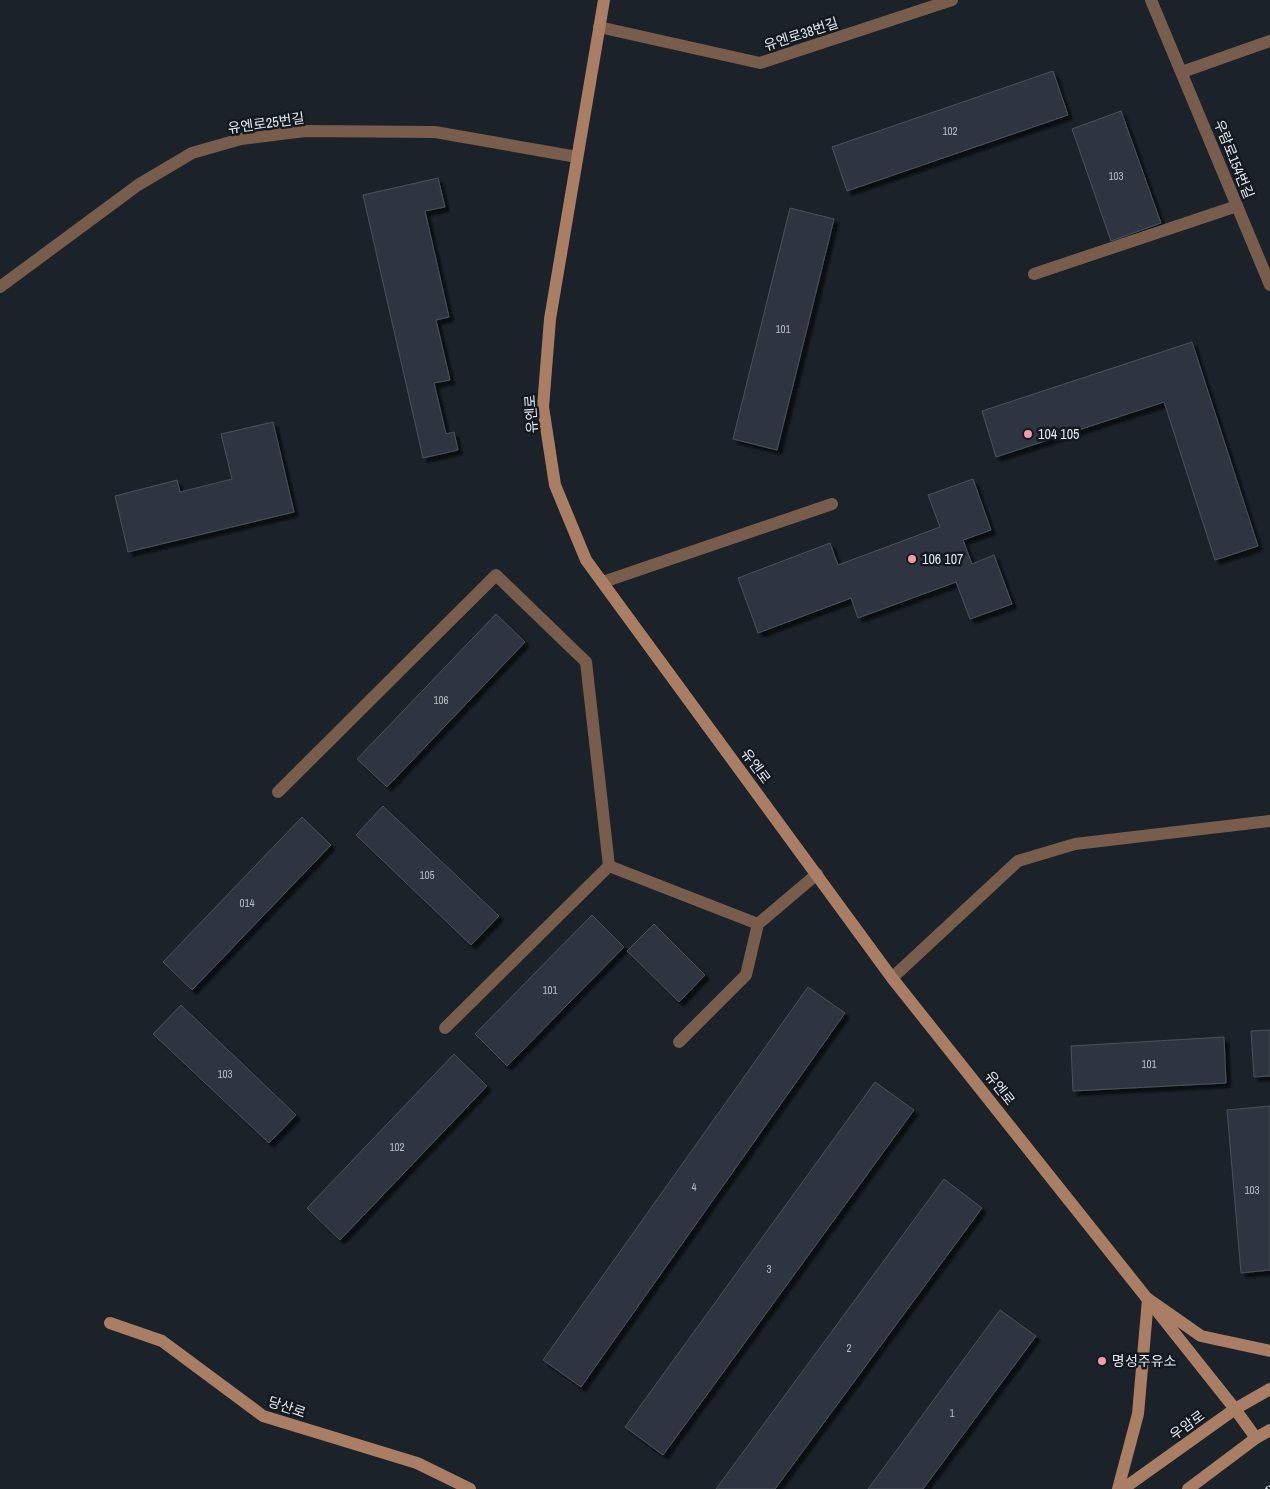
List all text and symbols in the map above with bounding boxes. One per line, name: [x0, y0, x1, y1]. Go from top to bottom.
street label: 유엔로38번길: [762, 14, 840, 54]
street label: 유엔로25번길: [227, 109, 305, 137]
street label: 우람로154번길: [1210, 117, 1258, 201]
house number: 102: [942, 124, 958, 138]
house number: 103: [1108, 169, 1124, 183]
house number: 101: [775, 322, 791, 336]
street label: 유엔로: [521, 394, 541, 434]
place label: 104 105: [1038, 425, 1080, 443]
marker: 104 105: [1022, 428, 1034, 440]
place label: 106 107: [922, 550, 964, 568]
marker: 106 107: [906, 553, 918, 565]
house number: 106: [433, 693, 449, 707]
street label: 유엔로: [737, 745, 775, 787]
house number: 105: [419, 868, 435, 882]
house number: 014: [239, 896, 255, 910]
house number: 101: [542, 983, 558, 997]
house number: 101: [1141, 1057, 1157, 1071]
house number: 103: [217, 1067, 233, 1081]
street label: 유엔로: [981, 1067, 1019, 1109]
house number: 102: [389, 1140, 405, 1154]
house number: 4: [691, 1180, 697, 1194]
house number: 103: [1244, 1183, 1260, 1197]
house number: 3: [766, 1262, 772, 1276]
house number: 2: [846, 1341, 852, 1355]
place label: 명성주유소: [1112, 1352, 1177, 1370]
marker: 명성주유소: [1096, 1355, 1108, 1367]
street label: 당산로: [266, 1392, 308, 1422]
house number: 1: [949, 1406, 955, 1420]
street label: 우암로: [1166, 1406, 1208, 1444]

